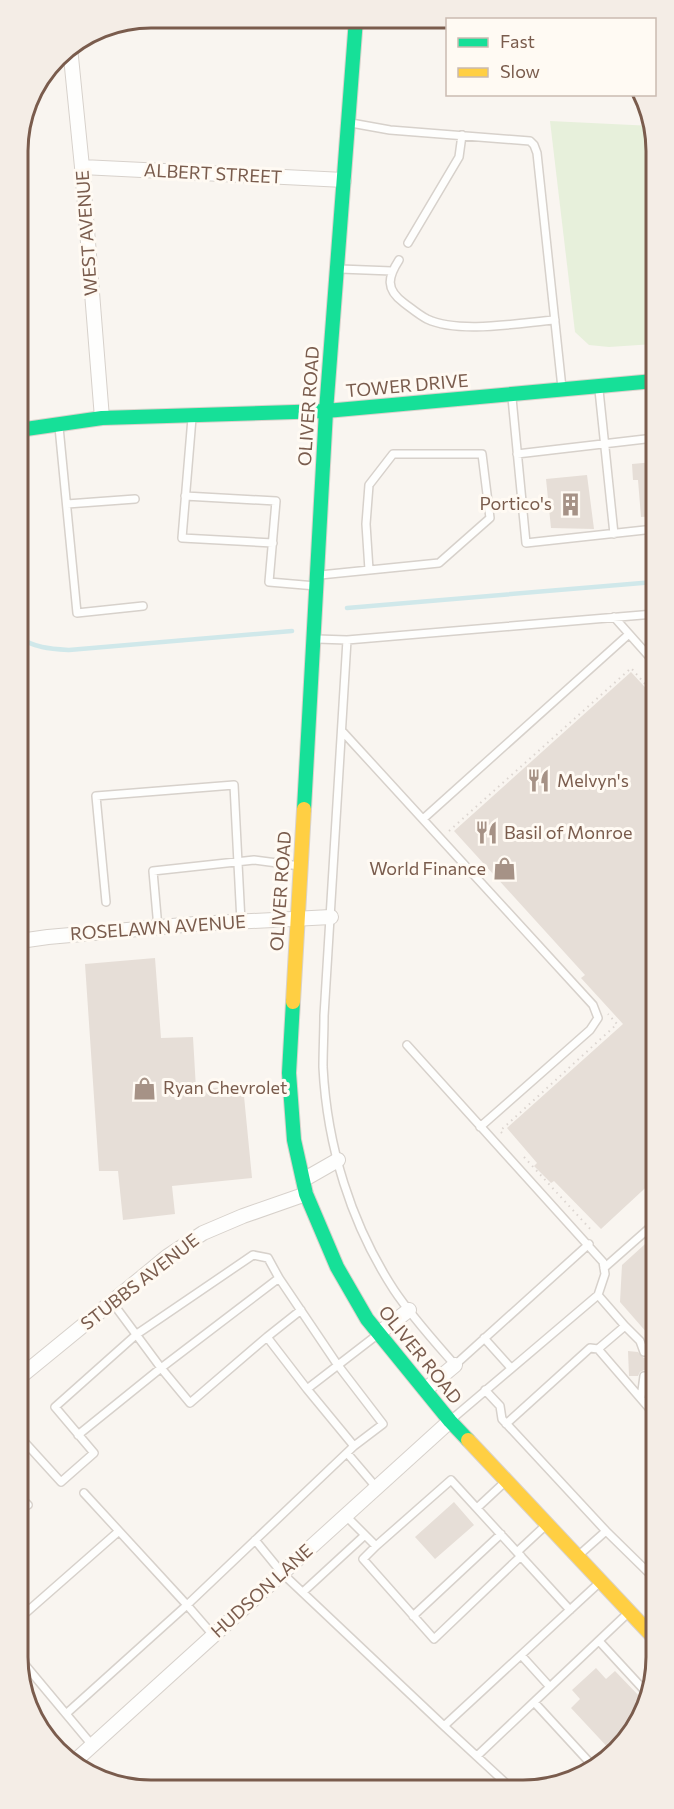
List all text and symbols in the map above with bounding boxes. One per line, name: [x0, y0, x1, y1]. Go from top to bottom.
legend: [446, 18, 656, 96]
text: Fast: [500, 30, 535, 52]
text: Slow: [500, 60, 540, 82]
street label: ALBERT STREET: [143, 158, 283, 188]
street label: WEST AVENUE: [71, 169, 101, 297]
street label: OLIVER ROAD: [293, 345, 323, 467]
street label: TOWER DRIVE: [345, 369, 469, 401]
building icon: Portico's: [557, 491, 583, 517]
place label: Portico's: [480, 492, 552, 514]
restaurant icon: Melvyn's: [526, 768, 552, 794]
place label: Melvyn's: [557, 769, 629, 791]
restaurant icon: Basil of Monroe: [473, 820, 499, 846]
place label: Basil of Monroe: [504, 821, 632, 843]
street label: OLIVER ROAD: [265, 830, 295, 952]
shop icon: World Finance: [491, 856, 517, 882]
place label: World Finance: [369, 857, 486, 879]
street label: ROSELAWN AVENUE: [69, 910, 247, 944]
shop icon: Ryan Chevrolet: [132, 1075, 158, 1101]
place label: Ryan Chevrolet: [163, 1076, 287, 1098]
street label: STUBBS AVENUE: [76, 1228, 203, 1334]
street label: OLIVER ROAD: [374, 1301, 467, 1408]
street label: HUDSON LANE: [206, 1539, 317, 1642]

